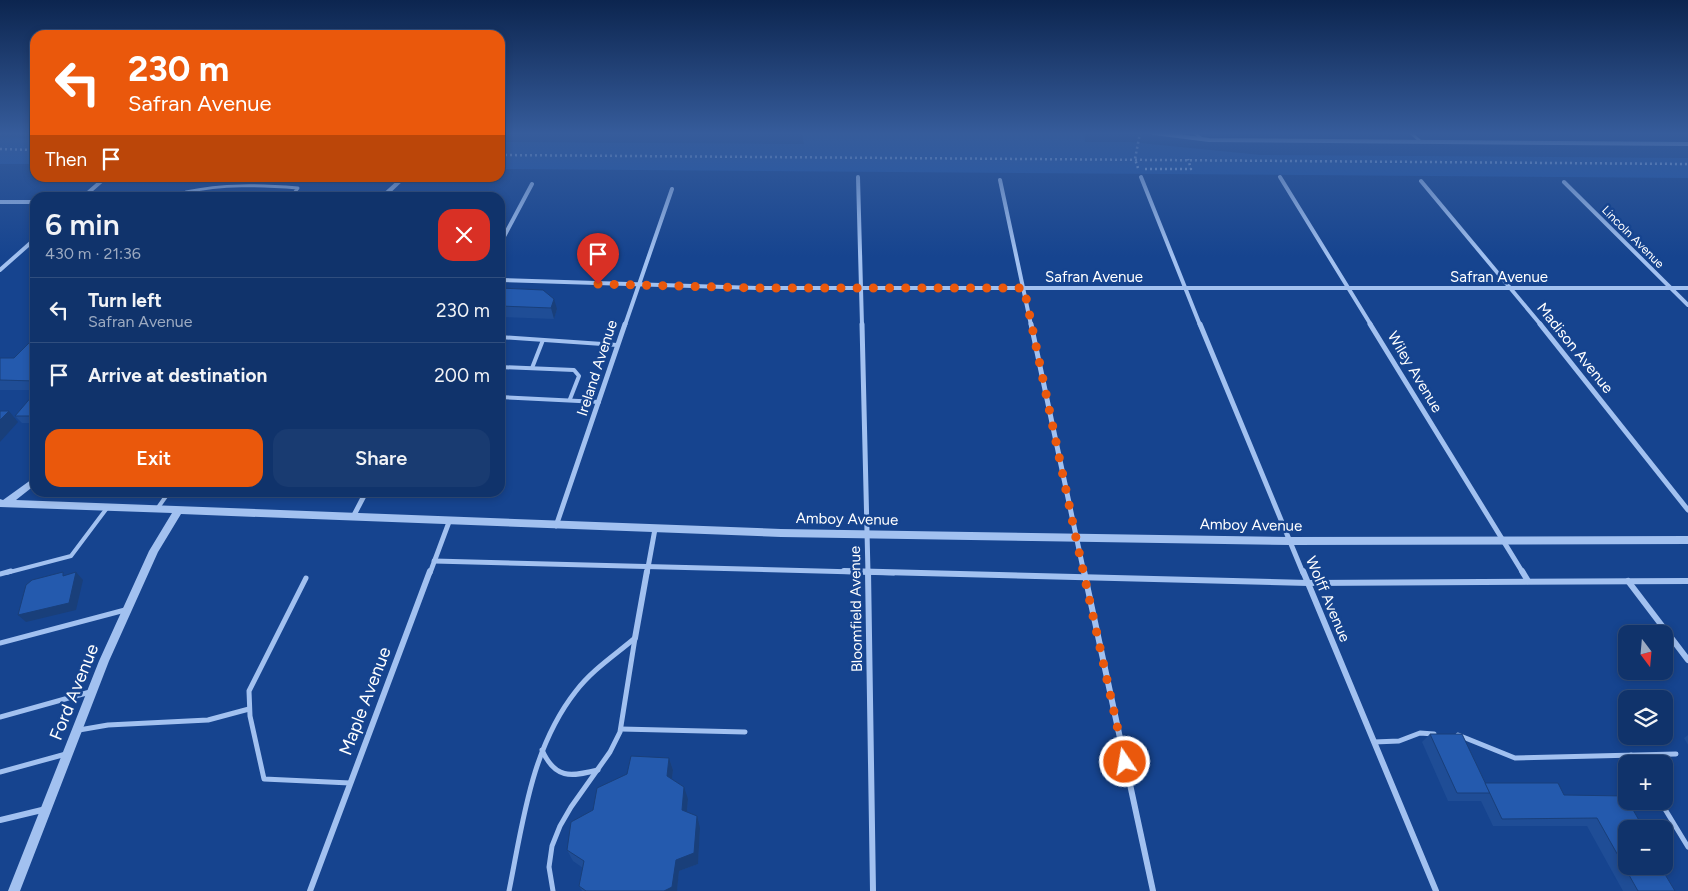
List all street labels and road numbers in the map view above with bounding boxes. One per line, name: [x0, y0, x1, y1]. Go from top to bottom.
street label: Lincoln Avenue: [1599, 203, 1667, 271]
street label: Safran Avenue: [1045, 268, 1143, 286]
street label: Safran Avenue: [1450, 268, 1548, 286]
street label: Madison Avenue: [1533, 299, 1617, 397]
street label: Ireland Avenue: [573, 318, 621, 418]
street label: Wiley Avenue: [1384, 328, 1446, 416]
street label: Amboy Avenue: [796, 509, 898, 529]
street label: Amboy Avenue: [1200, 515, 1302, 535]
street label: Bloomfield Avenue: [846, 546, 866, 672]
street label: Wolff Avenue: [1302, 553, 1354, 645]
street label: Ford Avenue: [45, 640, 103, 743]
street label: Maple Avenue: [334, 644, 396, 758]

